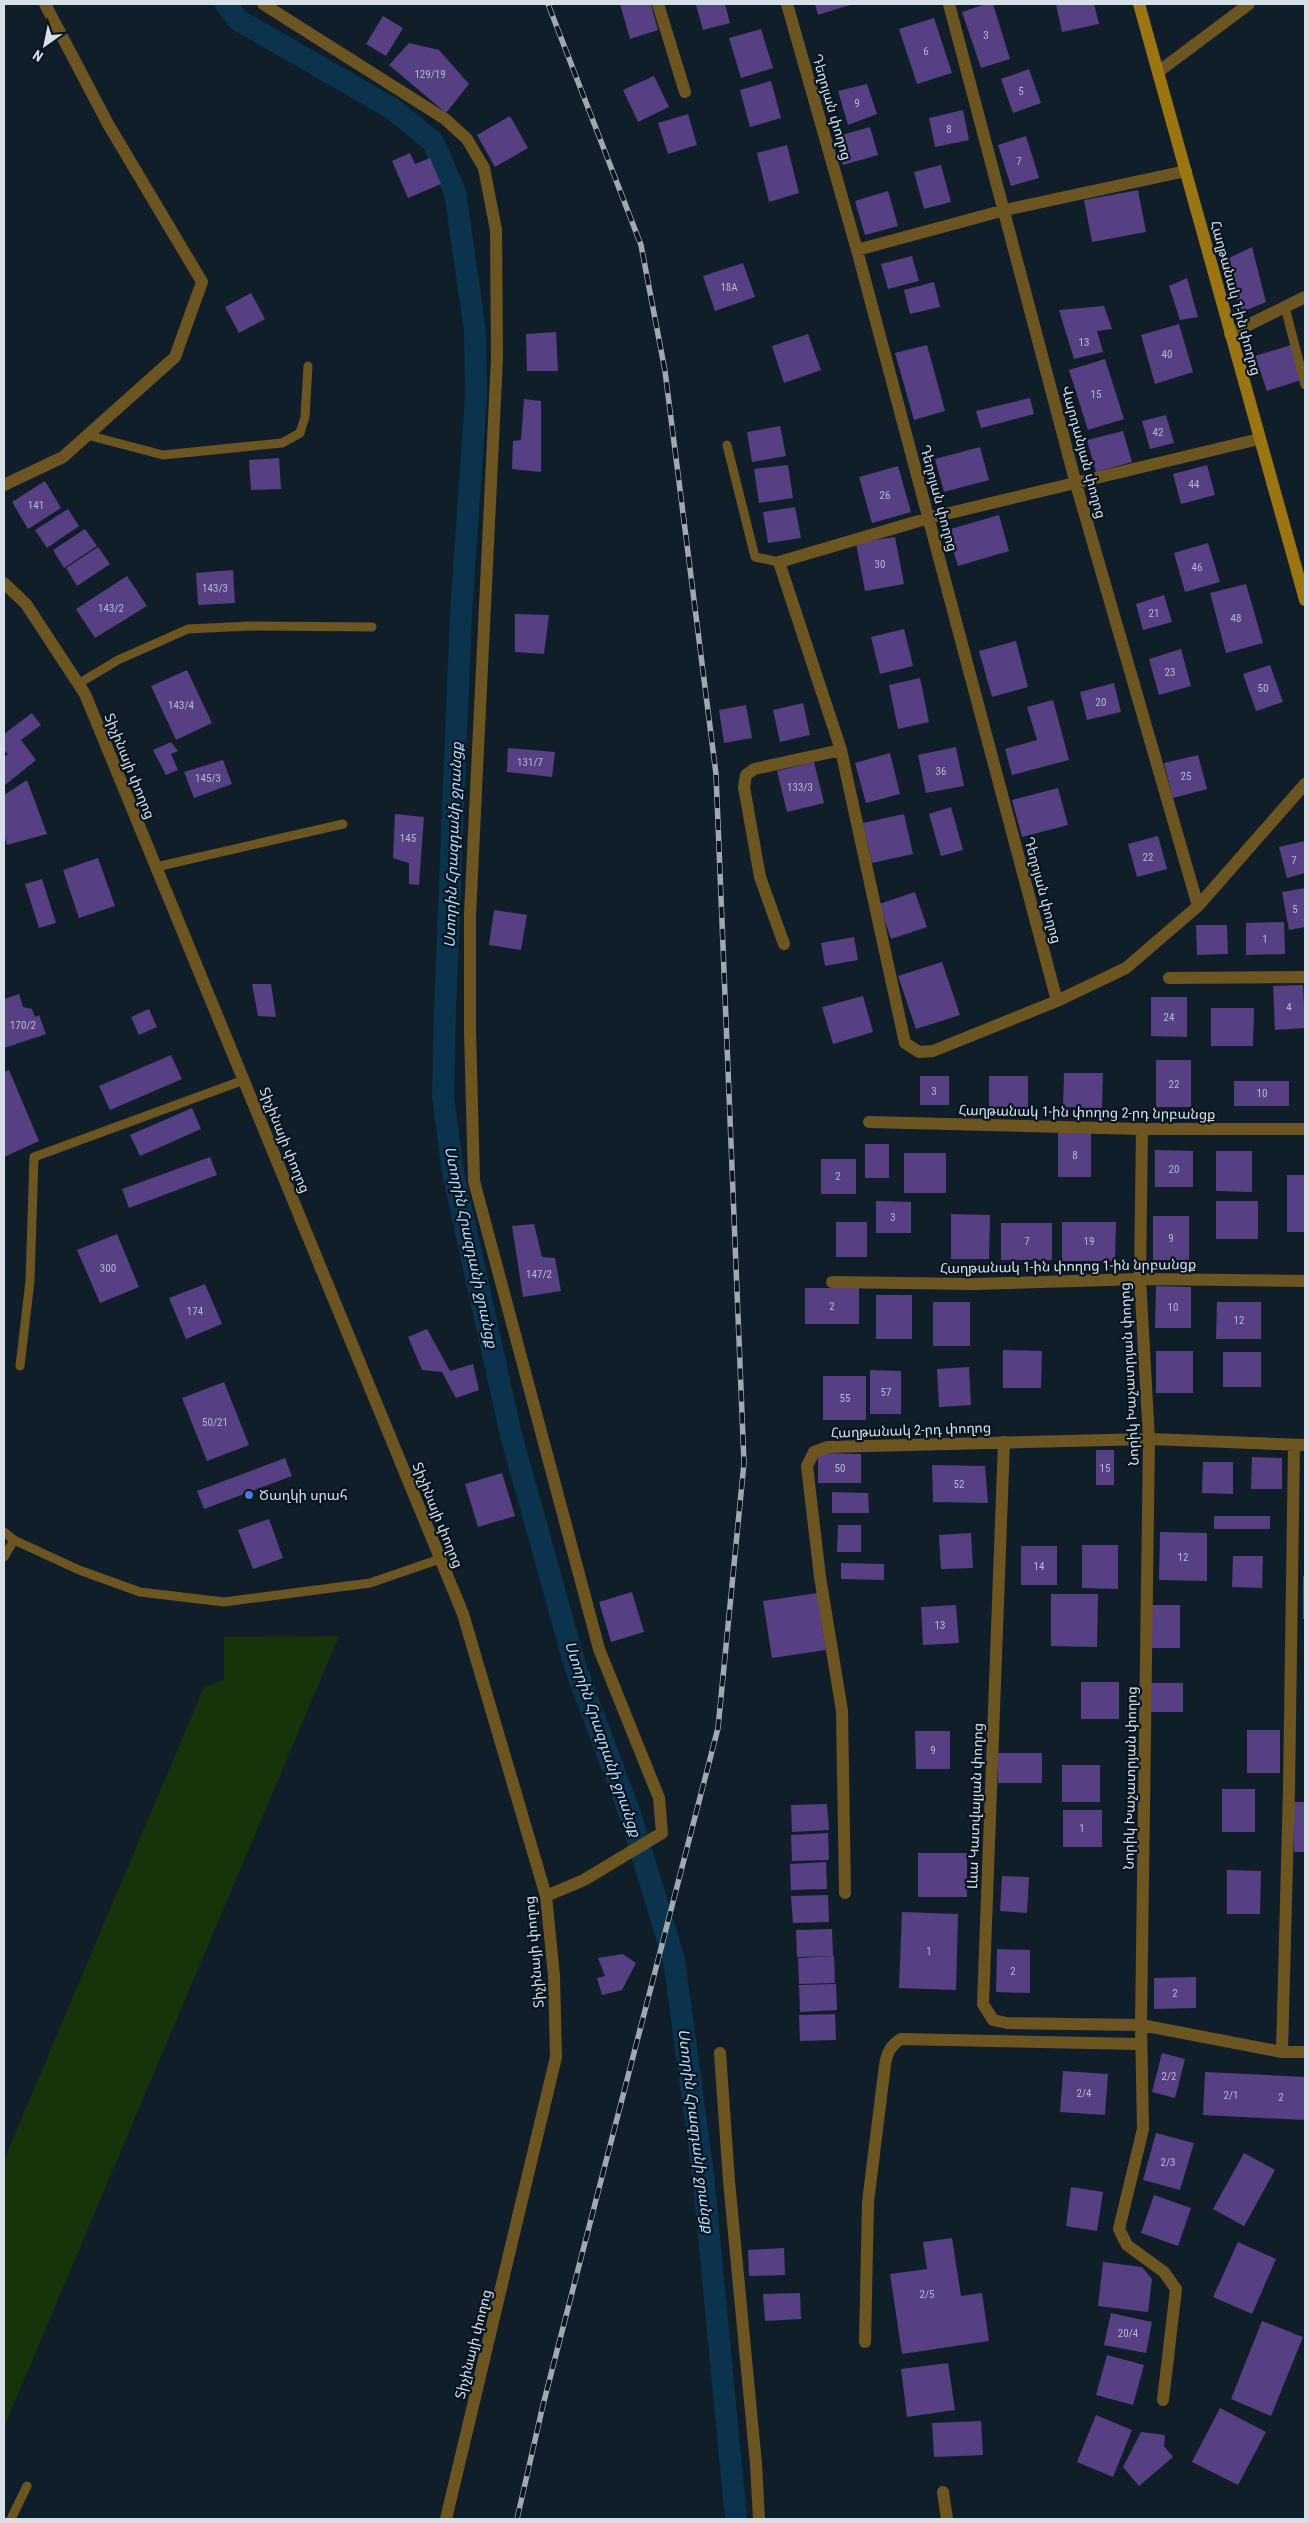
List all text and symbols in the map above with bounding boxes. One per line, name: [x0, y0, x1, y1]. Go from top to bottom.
north arrow: [20, 20, 70, 70]
house number: 3: [983, 29, 989, 42]
house number: 6: [923, 45, 929, 58]
text: N: [30, 47, 46, 65]
street label: Դեղոյան փողոց: [809, 52, 855, 162]
house number: 129/19: [414, 68, 446, 81]
house number: 5: [1018, 85, 1024, 98]
house number: 9: [854, 97, 860, 110]
house number: 8: [946, 123, 952, 136]
house number: 7: [1016, 155, 1022, 168]
street label: Հաղթանակ 1-ին փողոց: [1208, 219, 1264, 377]
house number: 18A: [720, 281, 738, 294]
house number: 13: [1079, 336, 1089, 349]
house number: 40: [1162, 348, 1172, 361]
street label: Վարդանյան փողոց: [1059, 384, 1109, 520]
house number: 15: [1091, 388, 1101, 401]
house number: 42: [1153, 426, 1163, 439]
street label: Դեղոյան փողոց: [917, 443, 961, 553]
house number: 44: [1189, 478, 1200, 491]
house number: 26: [880, 489, 890, 502]
house number: 141: [28, 499, 44, 512]
house number: 30: [875, 558, 885, 571]
house number: 46: [1192, 561, 1202, 574]
house number: 143/3: [202, 582, 228, 595]
house number: 143/2: [98, 602, 124, 615]
house number: 21: [1149, 607, 1159, 620]
house number: 48: [1231, 612, 1241, 625]
house number: 23: [1165, 666, 1175, 679]
house number: 50: [1258, 682, 1268, 695]
house number: 20: [1096, 696, 1106, 709]
house number: 143/4: [168, 699, 194, 712]
street label: Տիչինայի փողոց: [102, 711, 158, 821]
water label: Ստորին Հրազդանի ջրանցք: [440, 741, 466, 948]
house number: 131/7: [517, 756, 543, 769]
house number: 36: [936, 765, 946, 778]
house number: 25: [1181, 770, 1191, 783]
house number: 145/3: [195, 772, 221, 785]
house number: 133/3: [787, 781, 813, 794]
house number: 145: [400, 832, 416, 845]
street label: Դեղոյան փողոց: [1021, 835, 1065, 945]
house number: 22: [1143, 851, 1153, 864]
house number: 7: [1291, 854, 1297, 867]
house number: 5: [1292, 903, 1298, 916]
house number: 1: [1262, 933, 1268, 946]
house number: 4: [1286, 1001, 1292, 1014]
house number: 24: [1164, 1011, 1175, 1024]
house number: 170/2: [10, 1019, 36, 1032]
house number: 22: [1169, 1078, 1179, 1091]
street label: Տիչինայի փողոց: [257, 1085, 313, 1195]
house number: 3: [931, 1085, 937, 1098]
house number: 10: [1257, 1087, 1267, 1100]
street label: Հաղթանակ 1-ին փողոց 2-րդ նրբանցք: [958, 1102, 1216, 1122]
water label: Ստորին Հրազդանի ջրանցք: [441, 1145, 501, 1350]
house number: 8: [1072, 1149, 1078, 1162]
house number: 20: [1169, 1163, 1179, 1176]
house number: 2: [835, 1170, 841, 1183]
house number: 3: [890, 1211, 896, 1224]
house number: 9: [1168, 1232, 1174, 1245]
house number: 7: [1024, 1235, 1030, 1248]
house number: 19: [1084, 1235, 1094, 1248]
street label: Հաղթանակ 1-ին փողոց 1-ին նրբանցք: [940, 1256, 1196, 1276]
house number: 300: [100, 1262, 116, 1275]
house number: 147/2: [526, 1268, 552, 1281]
street label: Նորիկ Խաչատրյան փողոց: [1116, 1282, 1142, 1466]
house number: 2: [829, 1300, 835, 1313]
house number: 10: [1168, 1301, 1178, 1314]
house number: 174: [187, 1305, 204, 1318]
house number: 12: [1234, 1314, 1244, 1327]
house number: 57: [881, 1386, 891, 1399]
house number: 55: [840, 1392, 850, 1405]
house number: 50/21: [202, 1416, 228, 1429]
street label: Հաղթանակ 2-րդ փողոց: [831, 1419, 991, 1441]
street label: Տիչինայի փողոց: [410, 1460, 466, 1570]
house number: 50: [835, 1462, 845, 1475]
house number: 15: [1100, 1462, 1110, 1475]
house number: 52: [954, 1478, 964, 1491]
place label: Ծաղկի սրահ: [259, 1487, 348, 1503]
marker: Ծաղկի սրահ: [243, 1489, 255, 1501]
house number: 12: [1178, 1551, 1188, 1564]
house number: 14: [1034, 1560, 1045, 1573]
house number: 13: [935, 1619, 945, 1632]
water label: Ստորին Հրազդանի ջրանցք: [561, 1639, 645, 1840]
street label: Նորիկ Խաչատրյան փողոց: [1120, 1686, 1140, 1870]
street label: Լևա Կատվալյան փողոց: [964, 1723, 986, 1889]
house number: 9: [930, 1744, 936, 1757]
house number: 1: [1079, 1822, 1085, 1835]
street label: Տիչինայի փողոց: [521, 1895, 547, 2009]
house number: 1: [926, 1945, 932, 1958]
house number: 2: [1010, 1965, 1016, 1978]
house number: 2: [1172, 1987, 1178, 2000]
water label: Ստորին Հրազդանի ջրանցք: [675, 2028, 718, 2235]
house number: 2/2: [1162, 2070, 1176, 2083]
house number: 2/4: [1077, 2087, 1092, 2100]
house number: 2/1: [1224, 2089, 1238, 2102]
house number: 2: [1278, 2091, 1284, 2104]
house number: 2/3: [1161, 2156, 1175, 2169]
street label: Տիչինայի փողոց: [452, 2288, 494, 2400]
house number: 2/5: [920, 2288, 934, 2301]
house number: 20/4: [1118, 2327, 1139, 2340]

